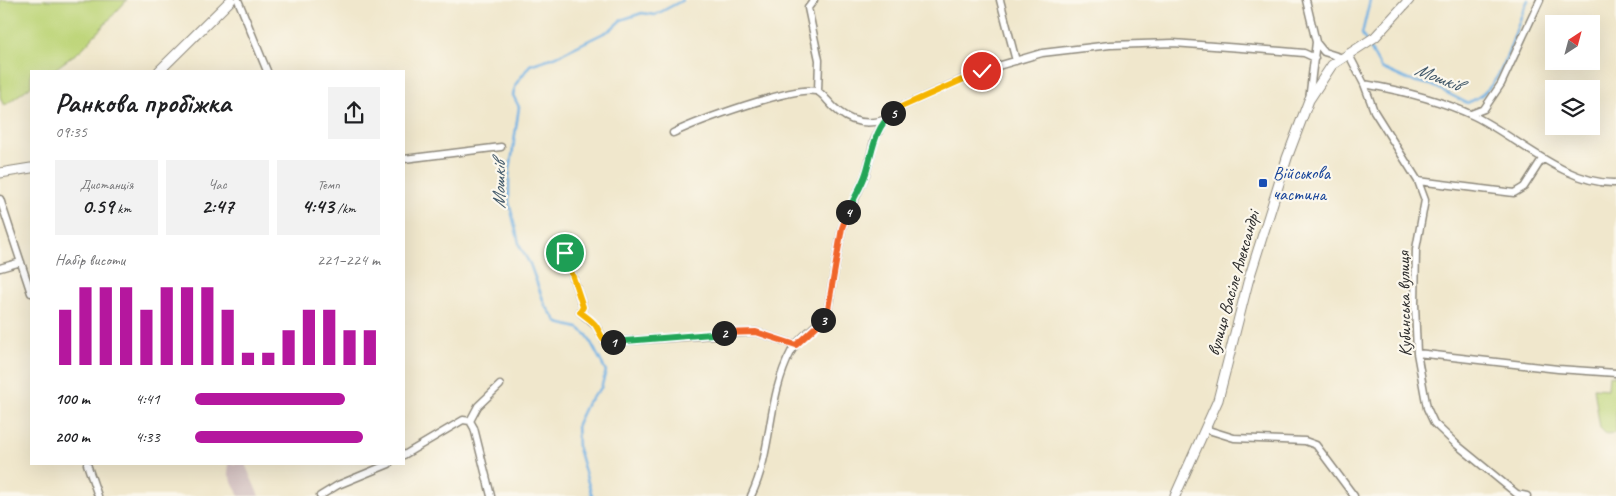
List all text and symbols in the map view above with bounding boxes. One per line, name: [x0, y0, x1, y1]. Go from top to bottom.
north arrow: [1545, 15, 1600, 70]
map controls: [1545, 15, 1600, 135]
pin: [961, 50, 1003, 92]
icon: check: [968, 57, 996, 85]
water label: Мошків: [1412, 57, 1471, 99]
button: layers: [1545, 80, 1600, 135]
text: Ранкова пробіжка: [55, 85, 231, 120]
button: share: [328, 87, 380, 139]
pin: 5: [880, 100, 906, 126]
text: 5: [890, 105, 897, 122]
text: 09:35: [55, 122, 87, 142]
water label: Мошків: [487, 154, 511, 209]
place label: Військова частина: [1273, 162, 1332, 205]
text: Дистанція: [80, 176, 133, 193]
text: Час: [208, 176, 227, 193]
text: Темп: [317, 176, 340, 193]
marker: Військова частина: [1257, 177, 1269, 189]
text: 0.59: [82, 193, 114, 219]
text: 2:47: [201, 193, 234, 219]
text: 4:43: [301, 193, 334, 219]
text: km: [114, 200, 131, 217]
text: /km: [334, 200, 356, 217]
pin: 4: [836, 200, 860, 224]
text: 4: [845, 204, 852, 221]
street label: вулиця Васіле Александрі: [1202, 205, 1265, 358]
pin: [544, 232, 586, 274]
icon: arrive: [551, 239, 579, 267]
street label: Кубинська вулиця: [1392, 249, 1416, 357]
text: Набір висоти: [55, 250, 125, 270]
text: 221–224 m: [317, 250, 380, 270]
pin: 3: [810, 308, 836, 332]
text: 3: [820, 312, 827, 329]
pin: 2: [712, 320, 736, 346]
text: 2: [721, 325, 728, 342]
pin: 1: [600, 330, 626, 354]
text: 1: [610, 334, 617, 351]
text: 100 m: [55, 389, 90, 409]
text: 4:41: [135, 389, 160, 409]
text: 200 m: [55, 427, 90, 447]
text: 4:33: [135, 427, 160, 447]

